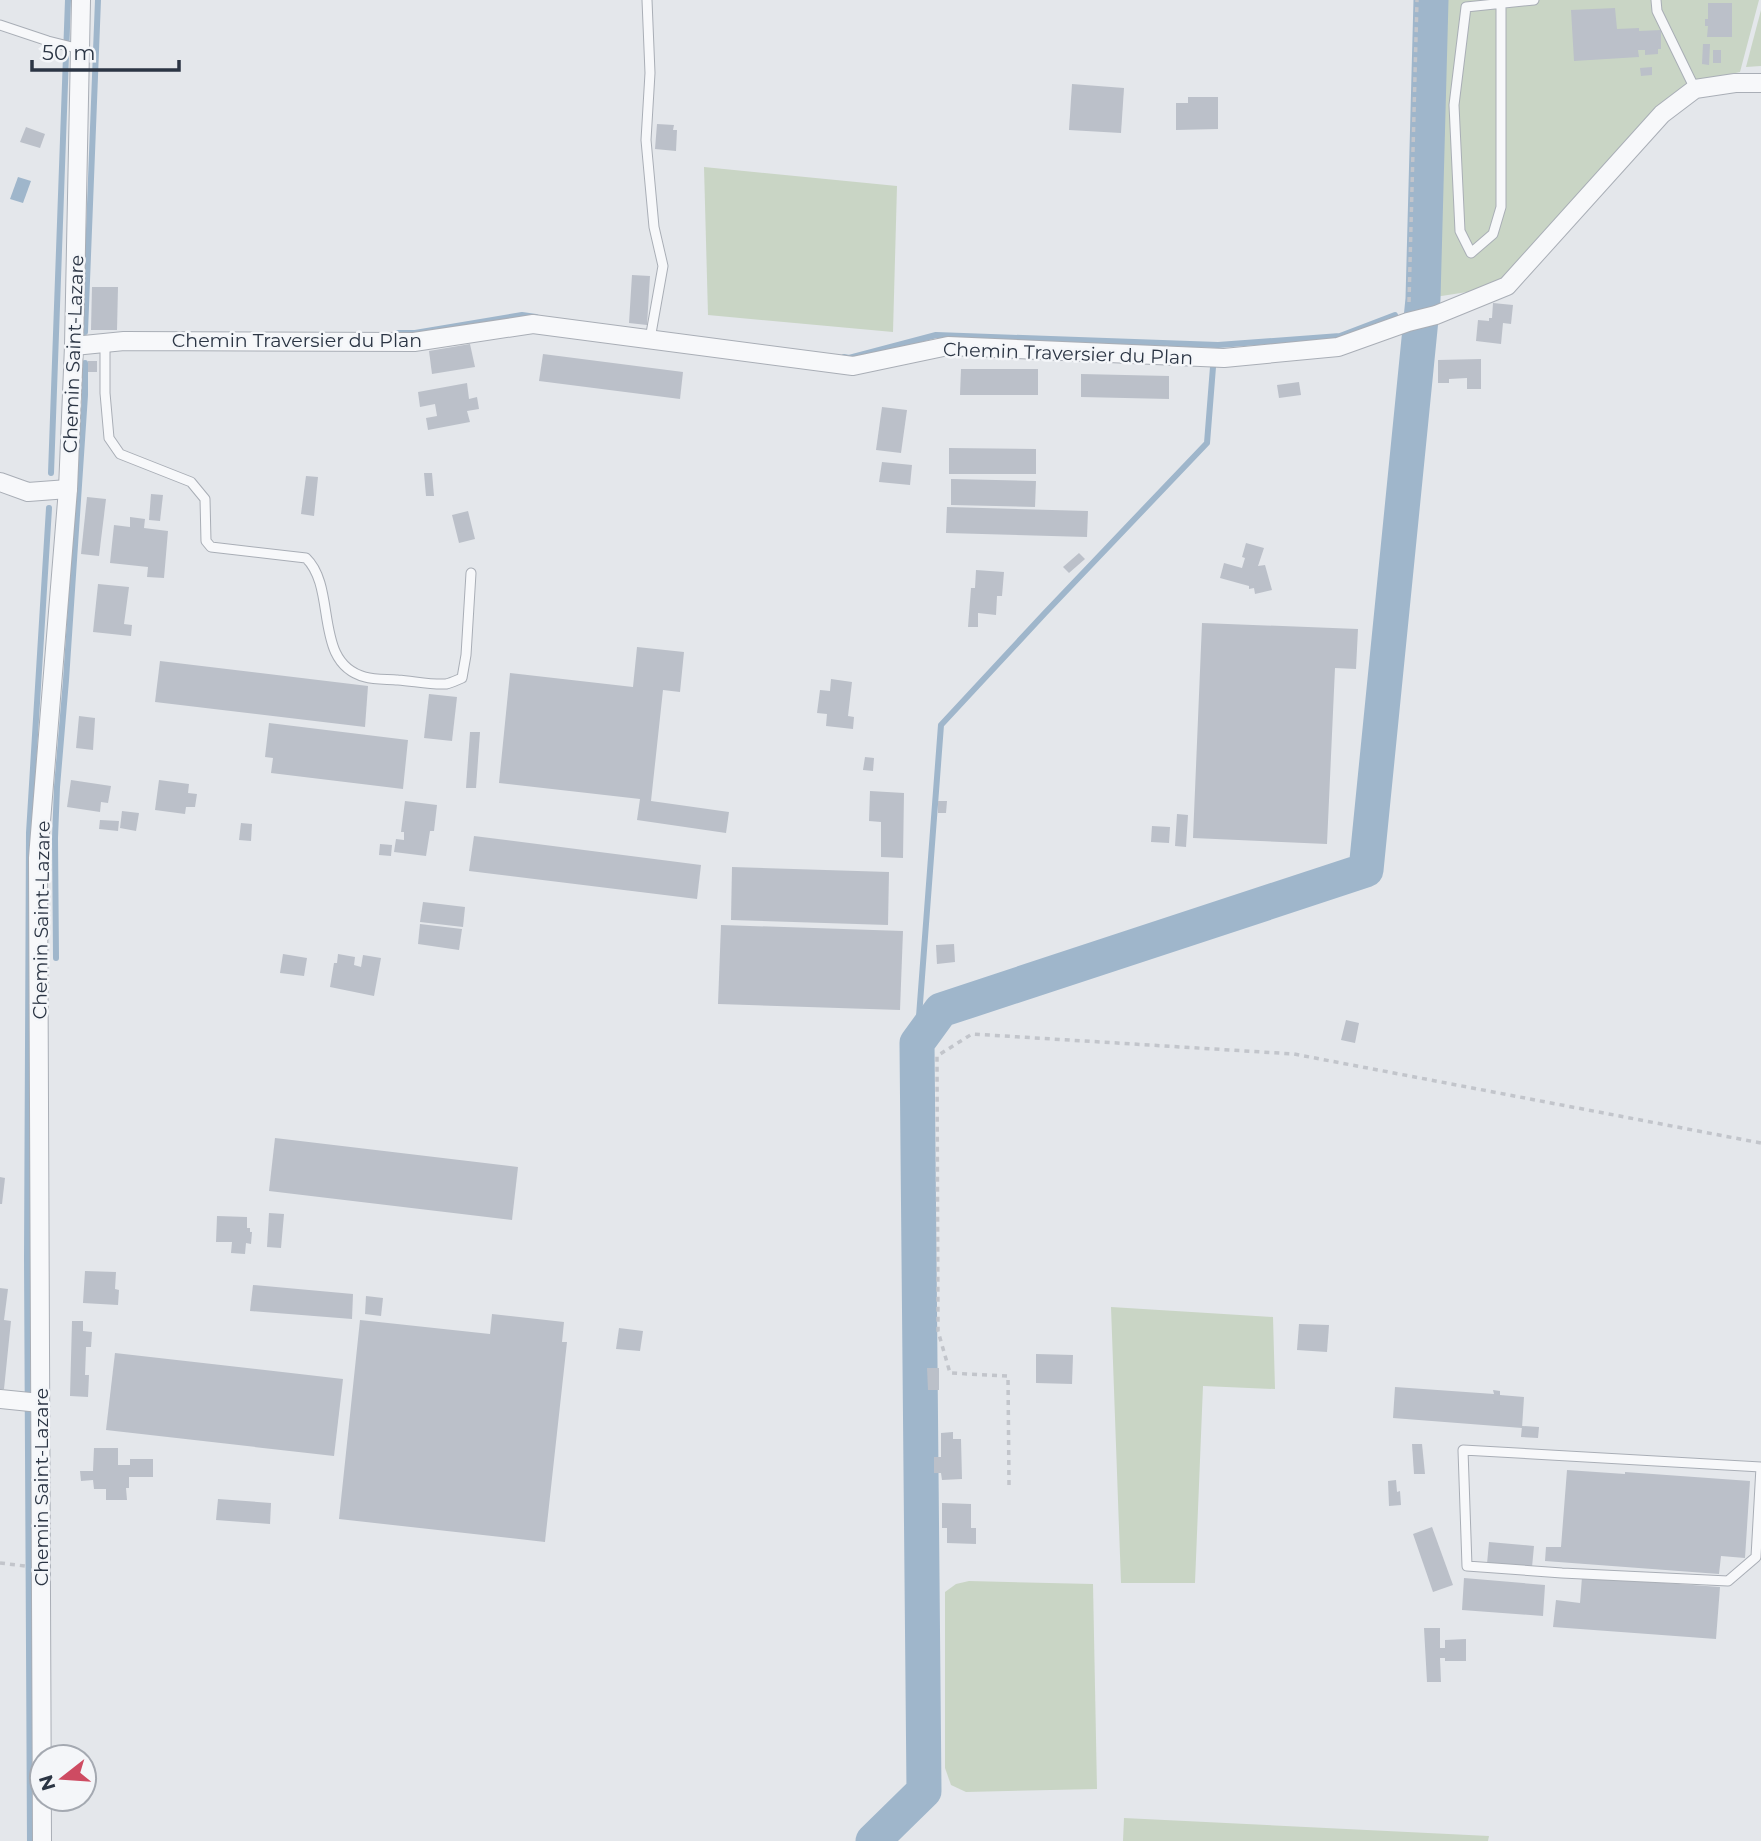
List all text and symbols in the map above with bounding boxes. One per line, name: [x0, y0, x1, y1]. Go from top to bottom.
scale bar: [32, 28, 178, 72]
text: 50 m: [42, 40, 96, 65]
street label: Chemin Saint-Lazare: [59, 254, 88, 454]
street label: Chemin Traversier du Plan: [172, 329, 422, 352]
street label: Chemin Traversier du Plan: [942, 338, 1193, 369]
street label: Chemin Saint-Lazare: [28, 820, 55, 1020]
street label: Chemin Saint-Lazare: [30, 1388, 53, 1586]
north arrow: [28, 1743, 98, 1813]
text: N: [34, 1772, 60, 1794]

